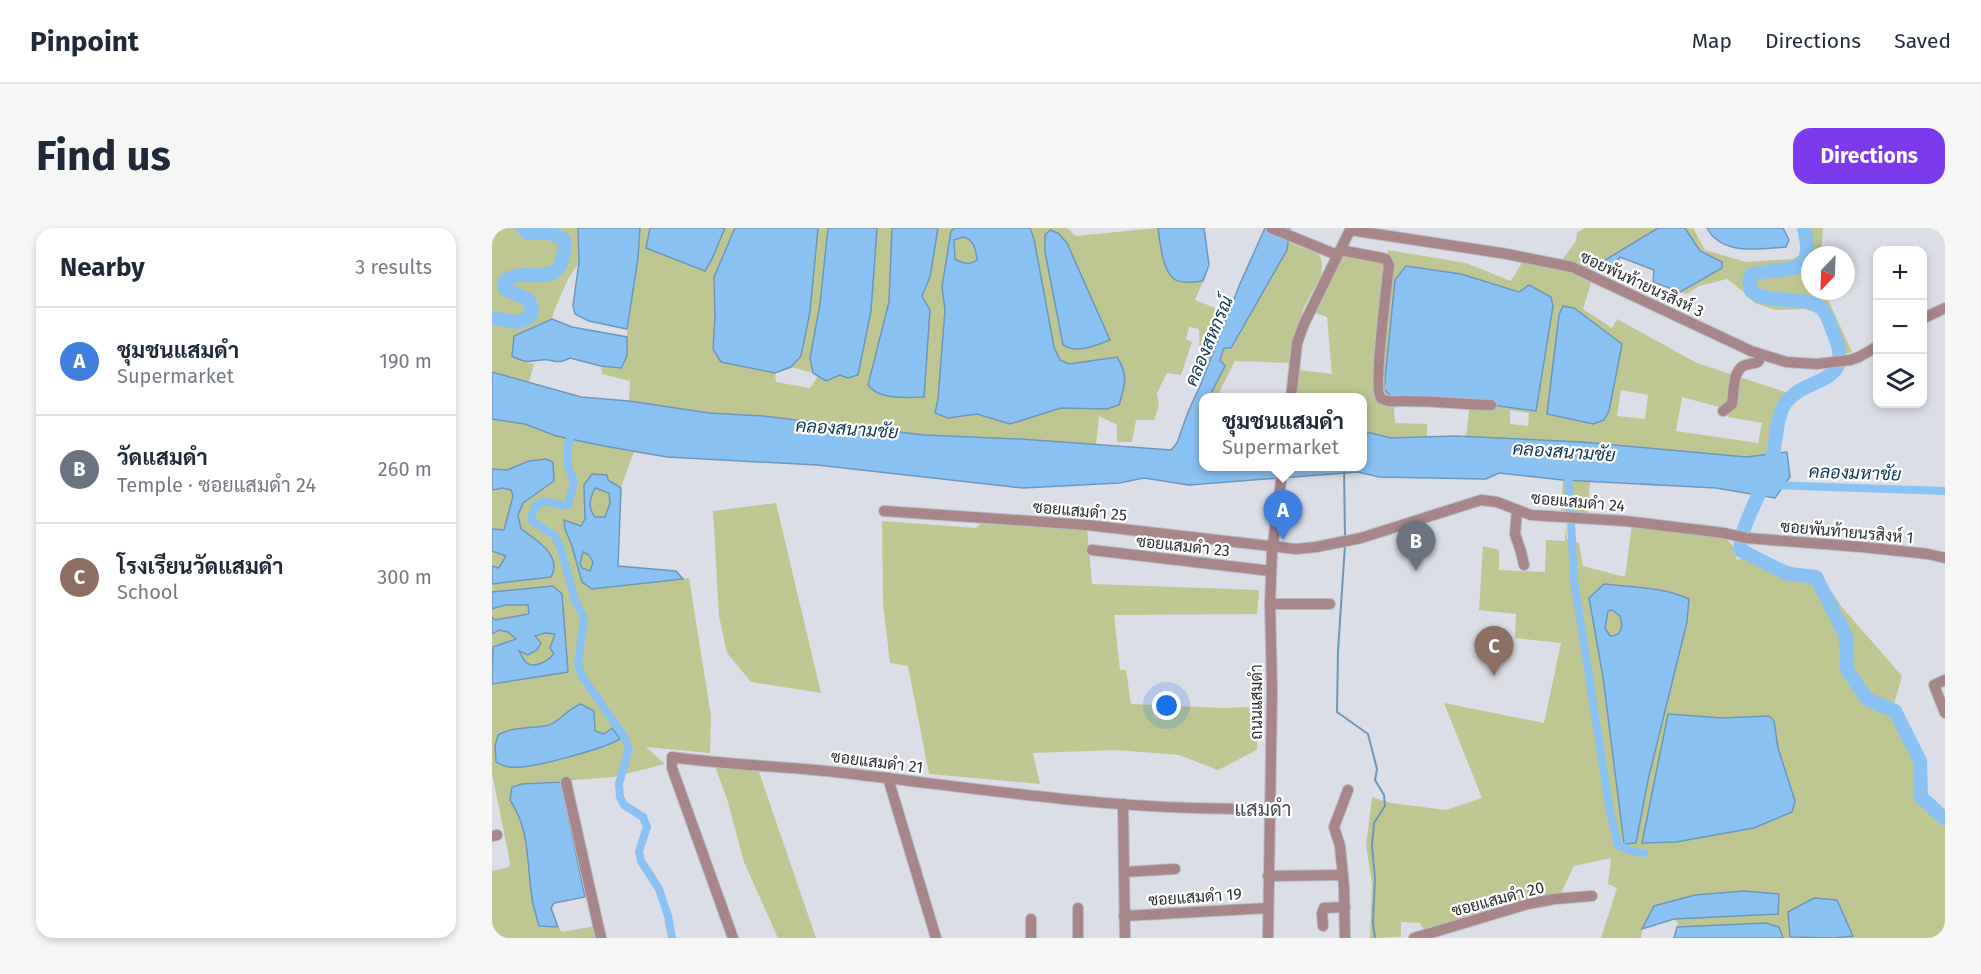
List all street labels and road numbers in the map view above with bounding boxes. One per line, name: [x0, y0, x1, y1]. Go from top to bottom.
street label: ซอยพันท้ายนรสิงห์ 3: [1577, 244, 1708, 321]
street label: ซอยแสมดำ 24: [1530, 488, 1626, 516]
street label: ซอยแสมดำ 25: [1032, 497, 1128, 525]
street label: ซอยพันท้ายนรสิงห์ 1: [1780, 514, 1915, 547]
street label: ซอยแสมดำ 23: [1135, 532, 1231, 560]
street label: ถนนแสมดำ: [1247, 664, 1266, 740]
street label: ซอยแสมดำ 21: [830, 747, 924, 777]
street label: ซอยแสมดำ 20: [1450, 878, 1546, 920]
street label: ซอยแสมดำ 19: [1148, 884, 1242, 910]

